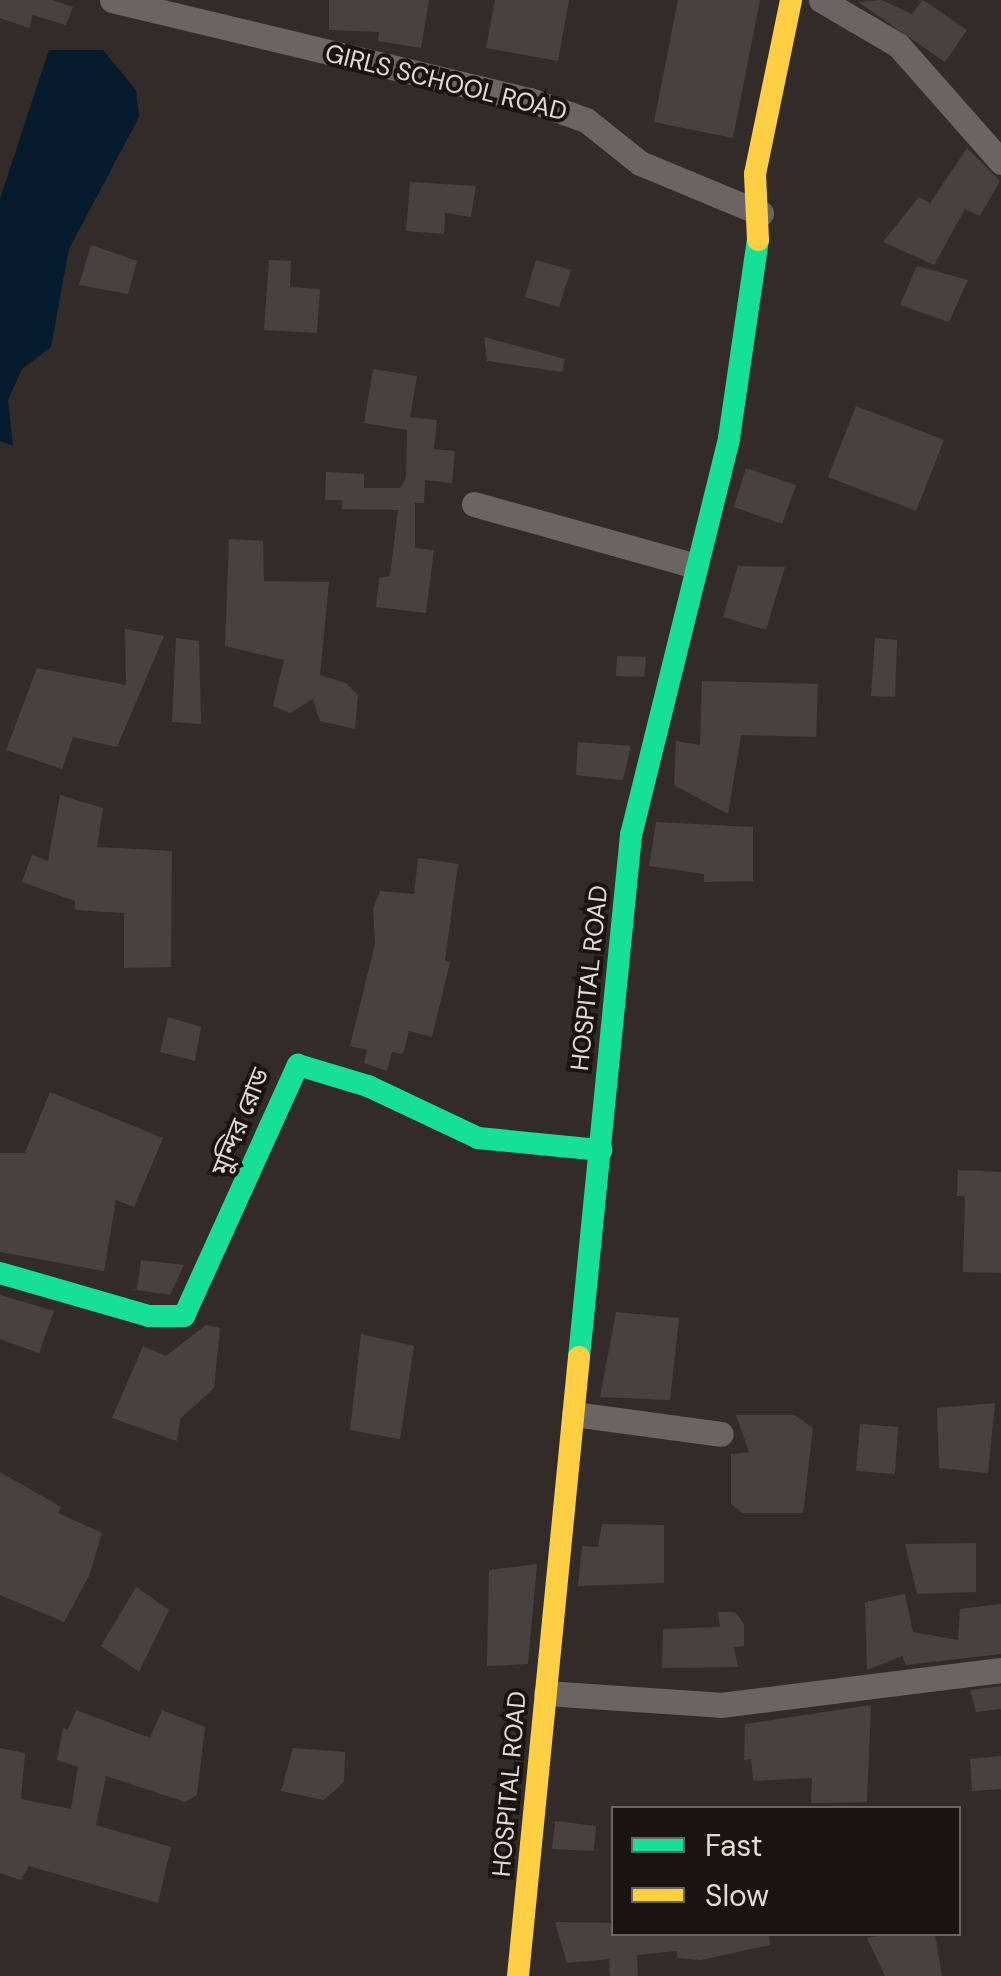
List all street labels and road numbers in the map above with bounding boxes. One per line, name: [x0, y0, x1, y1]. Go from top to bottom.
street label: GIRLS SCHOOL ROAD: [322, 38, 570, 128]
street label: HOSPITAL ROAD: [565, 884, 615, 1072]
street label: মুন্দির রোড: [206, 1064, 276, 1180]
street label: HOSPITAL ROAD: [487, 1690, 533, 1878]

